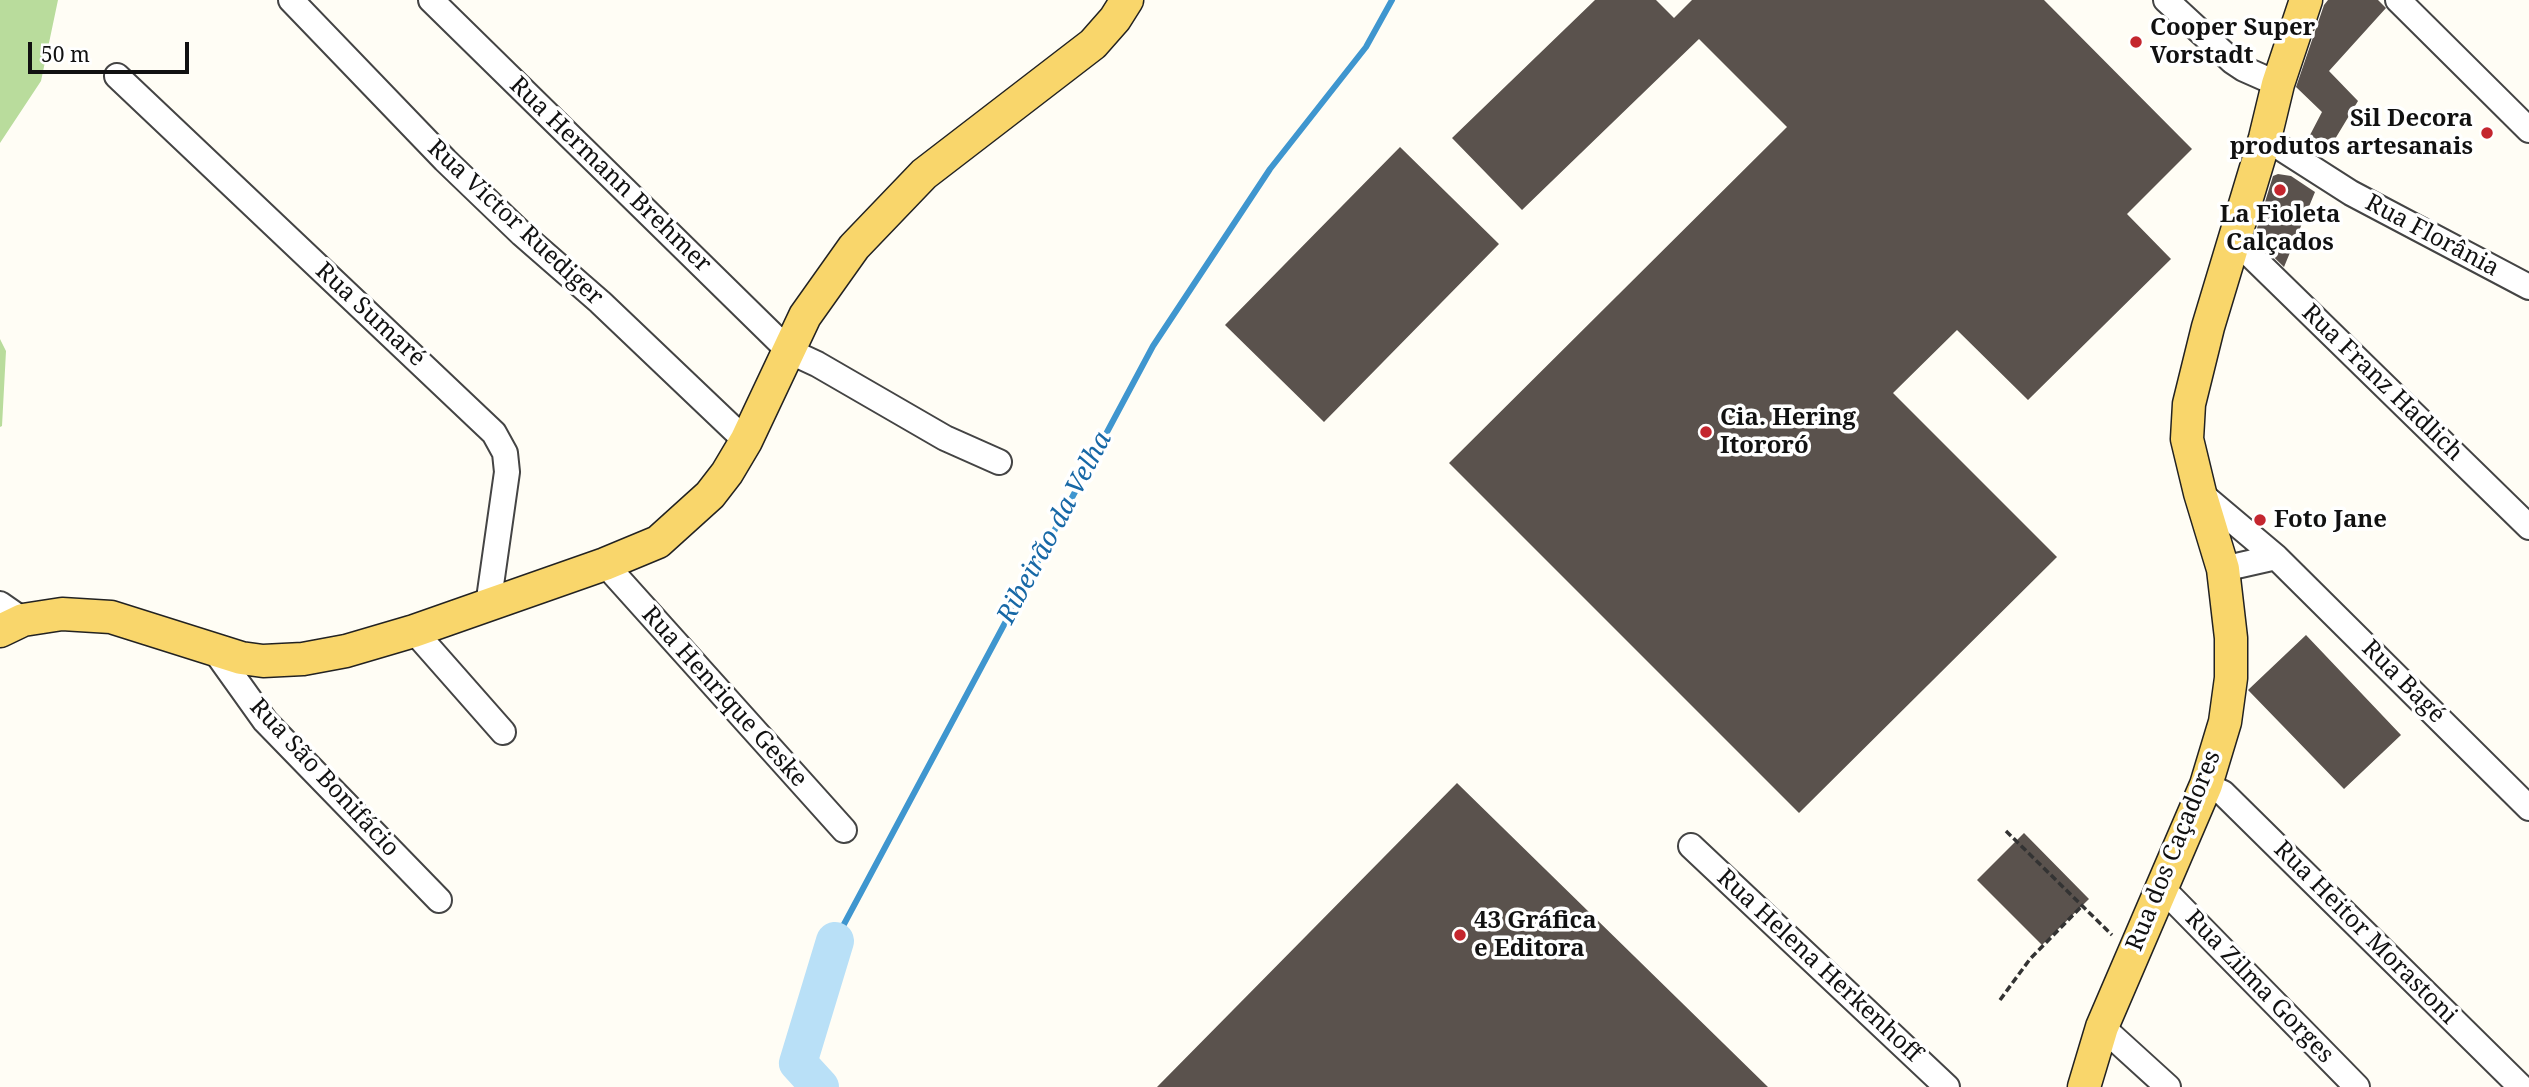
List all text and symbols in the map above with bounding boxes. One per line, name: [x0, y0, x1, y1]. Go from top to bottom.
place label: Cooper Super Vorstadt: [2150, 14, 2315, 70]
scale bar: [32, 28, 192, 72]
marker: Cooper Super Vorstadt: [2128, 34, 2144, 50]
text: 50 m: [41, 40, 90, 68]
street label: Rua Hermann Brehmer: [503, 71, 717, 279]
place label: Sil Decora produtos artesanais: [2230, 105, 2473, 161]
marker: Sil Decora produtos artesanais: [2479, 125, 2495, 141]
street label: Rua Victor Ruediger: [421, 134, 609, 312]
marker: La Fioleta Calçados: [2272, 182, 2288, 198]
street label: Rua Florânia: [2360, 189, 2504, 283]
place label: La Fioleta Calçados: [2220, 201, 2340, 257]
street label: Rua Sumaré: [309, 257, 431, 373]
street label: Rua Franz Hadlich: [2296, 299, 2468, 467]
place label: Cia. Hering Itororó: [1720, 404, 1856, 460]
marker: Cia. Hering Itororó: [1698, 424, 1714, 440]
water label: Ribeirão da Velha: [991, 427, 1119, 629]
place label: Foto Jane: [2274, 506, 2387, 534]
marker: Foto Jane: [2252, 512, 2268, 528]
street label: Rua Henrique Geske: [635, 601, 813, 793]
street label: Rua Bagé: [2355, 634, 2451, 730]
street label: Rua São Bonifácio: [243, 693, 405, 863]
street label: Rua dos Caçadores: [2121, 747, 2227, 955]
street label: Rua Heitor Morastoni: [2267, 835, 2463, 1031]
street label: Rua Helena Herkenhoff: [1711, 864, 1927, 1068]
street label: Rua Zilma Gorges: [2179, 905, 2339, 1069]
place label: 43 Gráfica e Editora: [1474, 907, 1597, 963]
marker: 43 Gráfica e Editora: [1452, 927, 1468, 943]

